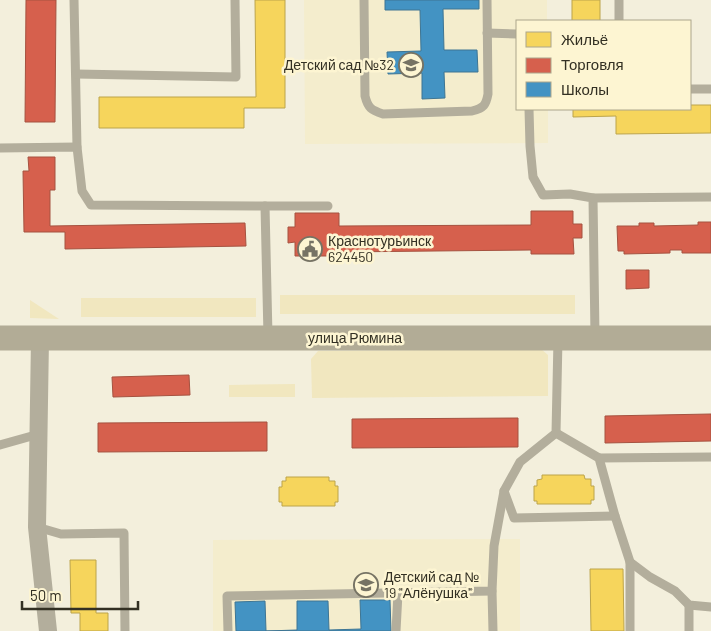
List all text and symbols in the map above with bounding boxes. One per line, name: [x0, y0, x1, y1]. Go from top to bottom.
legend: [516, 20, 691, 110]
text: Жильё: [561, 30, 608, 48]
school or university icon: Детский сад №32: [398, 52, 424, 78]
text: Торговля: [561, 55, 624, 73]
place label: Детский сад №32: [284, 56, 394, 73]
text: Школы: [561, 80, 609, 98]
place label: Краснотурьинск 624450: [328, 232, 432, 265]
public building icon: Краснотурьинск 624450: [297, 236, 323, 262]
street label: улица Рюмина: [308, 329, 402, 346]
place label: Детский сад № 19 "Алёнушка": [384, 568, 479, 601]
school or university icon: Детский сад № 19 "Алёнушка": [353, 572, 379, 598]
scale bar: [22, 578, 139, 610]
text: 50 m: [30, 586, 62, 604]

